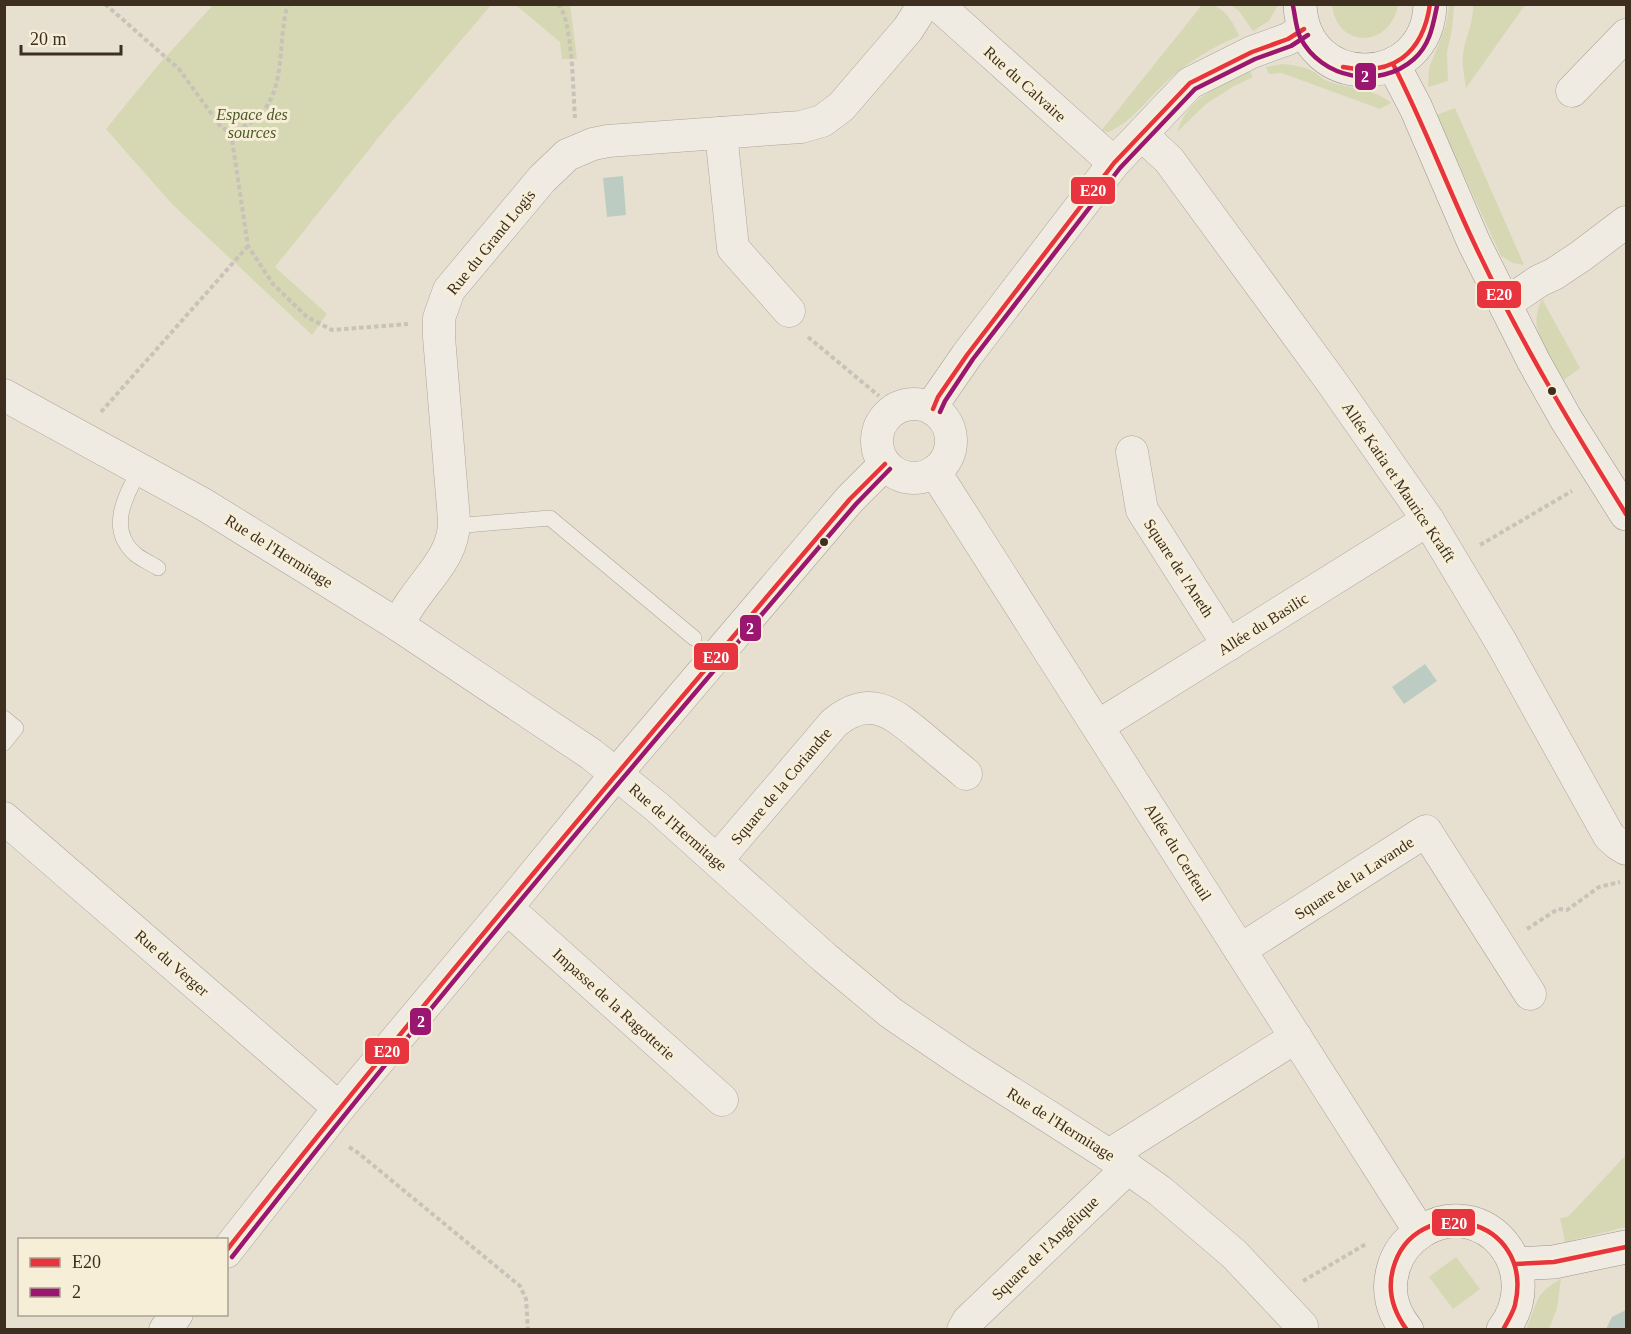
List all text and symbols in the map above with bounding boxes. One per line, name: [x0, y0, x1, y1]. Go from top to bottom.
scale bar: [21, 18, 122, 56]
text: 20 m: [30, 29, 67, 49]
street label: Rue du Calvaire: [981, 43, 1069, 125]
line badge: 2: [1354, 62, 1377, 91]
text: 2: [1361, 68, 1369, 85]
park label: Espace des sources: [215, 106, 288, 141]
line badge: E20: [1070, 176, 1116, 205]
text: E20: [1080, 182, 1106, 199]
street label: Rue du Grand Logis: [443, 186, 539, 299]
line badge: E20: [1476, 280, 1522, 309]
text: E20: [1486, 286, 1512, 303]
unlabelled marker: [1546, 385, 1558, 397]
street label: Allée Katia et Maurice Krafft: [1339, 399, 1459, 566]
street label: Rue de l'Hermitage: [221, 511, 336, 592]
street label: Square de l'Aneth: [1140, 516, 1217, 621]
unlabelled marker: [818, 536, 830, 548]
street label: Allée du Basilic: [1215, 589, 1311, 659]
line badge: 2: [739, 614, 762, 642]
text: 2: [746, 620, 754, 637]
line badge: E20: [693, 642, 739, 671]
text: E20: [703, 649, 729, 666]
street label: Square de la Coriandre: [727, 724, 836, 848]
street label: Rue de l'Hermitage: [625, 780, 730, 875]
street label: Allée du Cerfeuil: [1141, 800, 1215, 904]
street label: Square de la Lavande: [1291, 833, 1417, 924]
street label: Rue du Verger: [131, 926, 213, 1001]
street label: Impasse de la Ragotterie: [549, 945, 678, 1064]
line badge: 2: [409, 1007, 432, 1036]
text: 2: [417, 1013, 425, 1030]
line badge: E20: [364, 1037, 410, 1065]
text: E20: [374, 1043, 400, 1060]
street label: Rue de l'Hermitage: [1003, 1084, 1118, 1165]
street label: Square de l'Angélique: [988, 1193, 1102, 1304]
line badge: E20: [1431, 1208, 1476, 1237]
text: E20: [1441, 1215, 1467, 1232]
legend: [18, 1238, 228, 1316]
text: E20: [72, 1252, 101, 1272]
text: 2: [72, 1282, 81, 1302]

